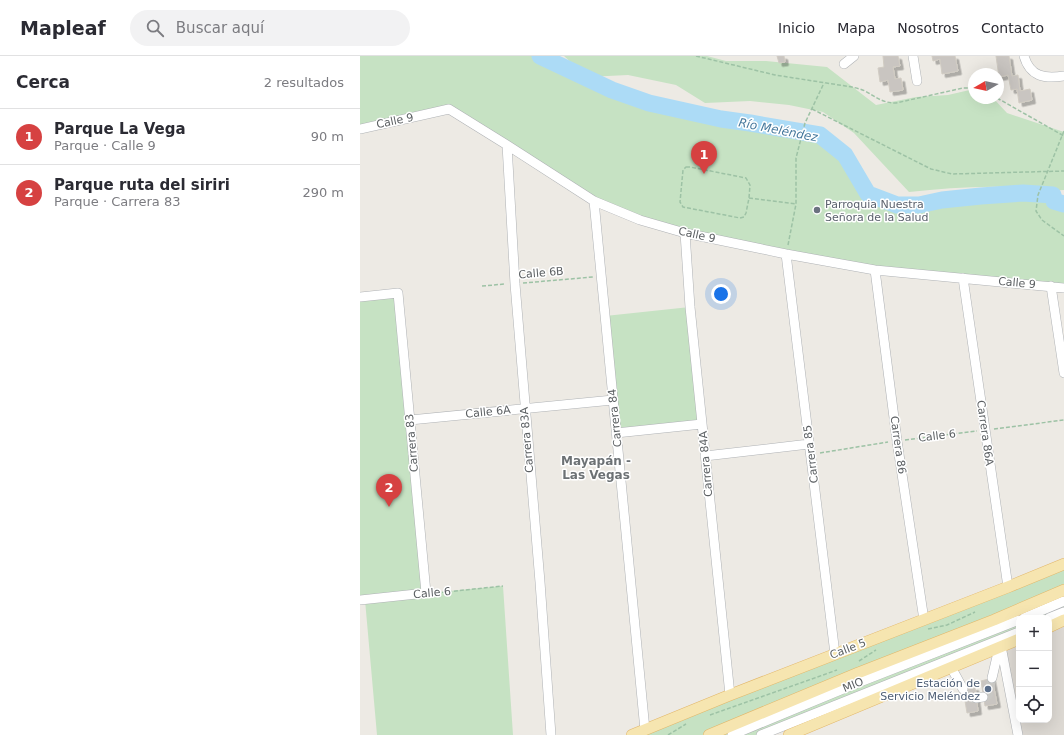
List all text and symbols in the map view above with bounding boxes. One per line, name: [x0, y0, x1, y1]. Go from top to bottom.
search box: [130, 10, 410, 46]
text: Mapleaf: [20, 17, 106, 39]
icon: search: [144, 17, 166, 39]
text: Buscar aquí: [176, 19, 264, 37]
text: Inicio: [778, 20, 815, 36]
text: Mapa: [837, 20, 875, 36]
text: Nosotros: [897, 20, 959, 36]
text: Contacto: [981, 20, 1044, 36]
north arrow: [968, 68, 1004, 104]
text: Cerca: [16, 72, 70, 92]
text: 2 resultados: [264, 75, 344, 90]
street label: Calle 9: [375, 111, 415, 131]
water label: Río Meléndez: [737, 115, 819, 145]
text: Parque La Vega: [54, 120, 186, 138]
text: 1: [24, 129, 34, 144]
text: 90 m: [311, 129, 344, 144]
text: Parque · Calle 9: [54, 138, 156, 153]
pin: 1: [691, 141, 717, 174]
text: Parque ruta del siriri: [54, 176, 230, 194]
text: 2: [24, 185, 34, 200]
text: 290 m: [302, 185, 344, 200]
text: Parque · Carrera 83: [54, 194, 180, 209]
place label: Parroquia Nuestra Señora de la Salud: [825, 198, 929, 224]
marker: Parroquia Nuestra Señora de la Salud: [812, 205, 822, 215]
street label: Calle 9: [677, 224, 717, 246]
street label: Calle 6B: [518, 265, 564, 281]
street label: Calle 9: [998, 275, 1036, 291]
your location: [711, 284, 731, 304]
street label: Carrera 84: [605, 388, 625, 448]
street label: Carrera 86A: [974, 399, 996, 467]
street label: Calle 6A: [465, 403, 512, 421]
street label: Carrera 83A: [518, 406, 536, 473]
street label: Carrera 83: [403, 413, 421, 473]
street label: Carrera 86: [887, 415, 909, 475]
street label: Carrera 85: [801, 424, 821, 484]
street label: Calle 6: [917, 427, 957, 445]
street label: Carrera 84A: [697, 430, 715, 497]
district label: Mayapán - Las Vegas: [561, 454, 631, 482]
pin: 2: [376, 474, 402, 507]
street label: Calle 6: [413, 585, 451, 601]
map controls: [1016, 615, 1052, 723]
button: +: [1016, 615, 1052, 651]
street label: Calle 5: [828, 636, 868, 662]
button: −: [1016, 651, 1052, 687]
street label: MIO: [841, 675, 866, 695]
place label: Estación de Servicio Meléndez: [880, 677, 980, 703]
marker: Estación de Servicio Meléndez: [983, 684, 993, 694]
button: locate: [1016, 687, 1052, 723]

